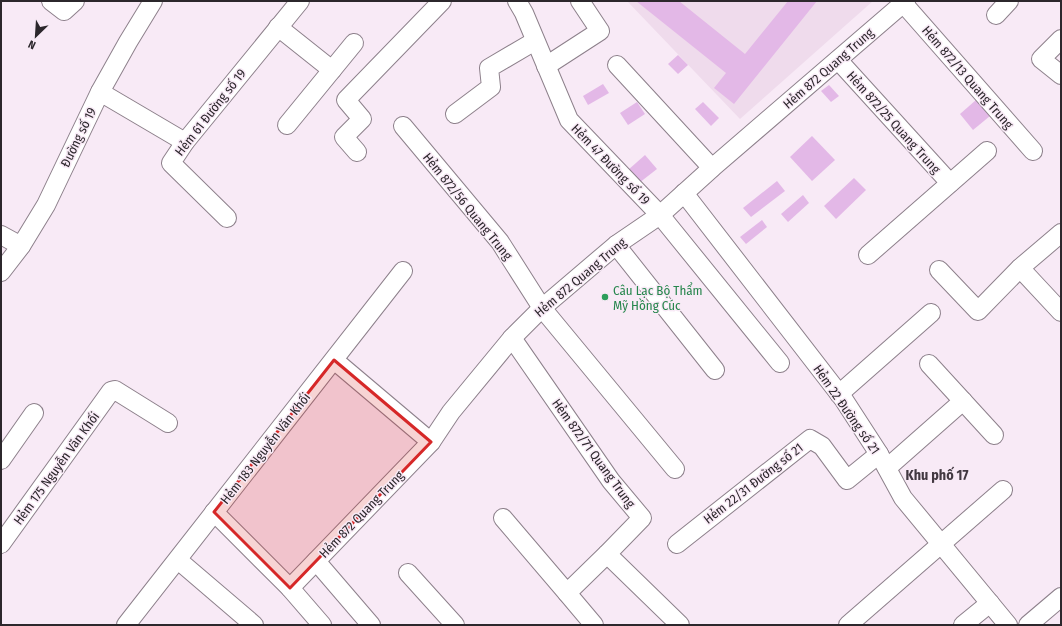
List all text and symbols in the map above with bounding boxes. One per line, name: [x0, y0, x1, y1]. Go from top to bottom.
north arrow: [16, 16, 56, 56]
street label: Hẻm 872/13 Quang Trung: [919, 23, 1017, 132]
street label: Hẻm 872 Quang Trung: [780, 24, 877, 112]
text: N: [26, 37, 38, 52]
street label: Hẻm 61 Đường số 19: [172, 66, 249, 159]
street label: Hẻm 872/25 Quang Trung: [844, 68, 944, 177]
street label: Đường số 19: [58, 105, 99, 170]
street label: Hẻm 47 Đường số 19: [568, 121, 653, 208]
street label: Hẻm 872/56 Quang Trung: [420, 150, 516, 263]
street label: Hẻm 872 Quang Trung: [532, 234, 630, 320]
place label: Câu Lạc Bộ Thẩm Mỹ Hồng Cúc: [613, 282, 703, 313]
marker: Câu Lạc Bộ Thẩm Mỹ Hồng Cúc: [600, 292, 610, 302]
street label: Hẻm 22 Đường số 21: [810, 362, 883, 457]
street label: Hẻm 183 Nguyễn Văn Khối: [217, 390, 313, 507]
street label: Hẻm 872/71 Quang Trung: [549, 396, 639, 511]
street label: Hẻm 175 Nguyễn Văn Khối: [11, 409, 102, 528]
street label: Hẻm 22/31 Đường số 21: [701, 440, 806, 527]
district label: Khu phố 17: [906, 466, 968, 484]
street label: Hẻm 872 Quang Trung: [316, 467, 407, 561]

